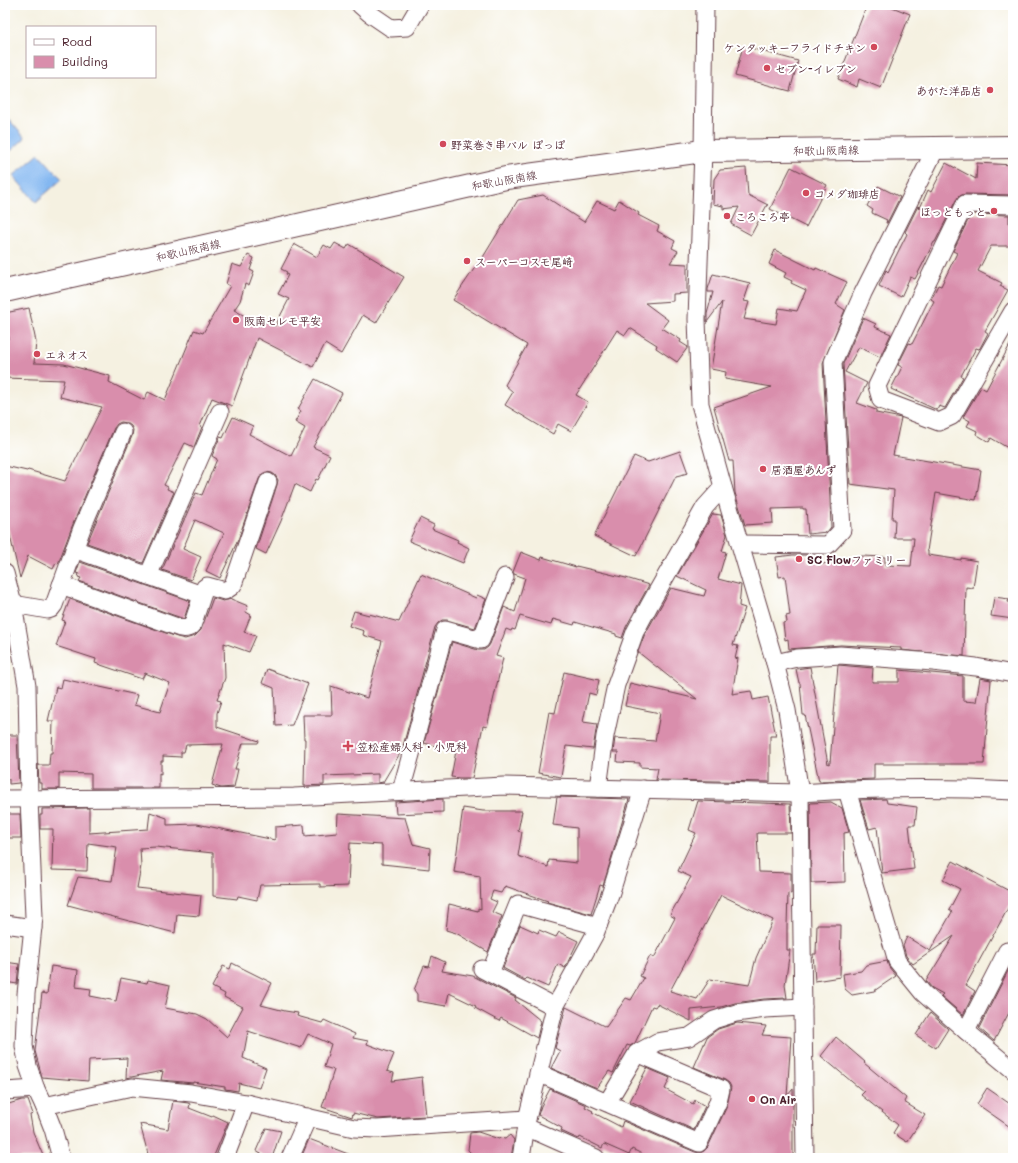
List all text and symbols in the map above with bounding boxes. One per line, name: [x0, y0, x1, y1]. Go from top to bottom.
legend: [26, 26, 156, 78]
text: Road: [62, 33, 92, 49]
place label: ケンタッキーフライドチキン: [724, 40, 866, 55]
marker: ケンタッキーフライドチキン: [869, 42, 879, 52]
text: Building: [62, 53, 108, 69]
place label: セブン-イレブン: [775, 61, 857, 76]
marker: セブン-イレブン: [762, 63, 772, 73]
place label: あがた洋品店: [916, 83, 982, 98]
marker: あがた洋品店: [985, 85, 995, 95]
place label: 野菜巻き串バル ぽっぽ: [451, 137, 565, 152]
marker: 野菜巻き串バル ぽっぽ: [438, 139, 448, 149]
street label: 和歌山阪南線: [793, 142, 859, 158]
street label: 和歌山阪南線: [470, 167, 538, 193]
place label: コメダ珈琲店: [814, 186, 880, 201]
marker: コメダ珈琲店: [801, 188, 811, 198]
place label: ほっともっと: [920, 204, 986, 219]
marker: ほっともっと: [989, 206, 999, 216]
place label: ころころ亭: [735, 209, 790, 224]
marker: ころころ亭: [722, 211, 732, 221]
street label: 和歌山阪南線: [154, 235, 222, 265]
place label: スーパーコスモ尾崎: [475, 254, 573, 269]
marker: スーパーコスモ尾崎: [462, 256, 472, 266]
place label: 阪南セレモ平安: [244, 313, 321, 328]
marker: 阪南セレモ平安: [231, 315, 241, 325]
place label: エネオス: [45, 347, 88, 362]
marker: エネオス: [32, 349, 42, 359]
place label: 居酒屋あんず: [771, 462, 837, 477]
marker: 居酒屋あんず: [758, 464, 768, 474]
place label: SC Flowファミリー: [807, 552, 906, 567]
marker: SC Flowファミリー: [794, 554, 804, 564]
place label: 笠松産婦人科・小児科: [357, 739, 467, 754]
marker: 笠松産婦人科・小児科: [342, 740, 354, 752]
place label: On Air: [760, 1092, 797, 1107]
marker: On Air: [747, 1094, 757, 1104]

